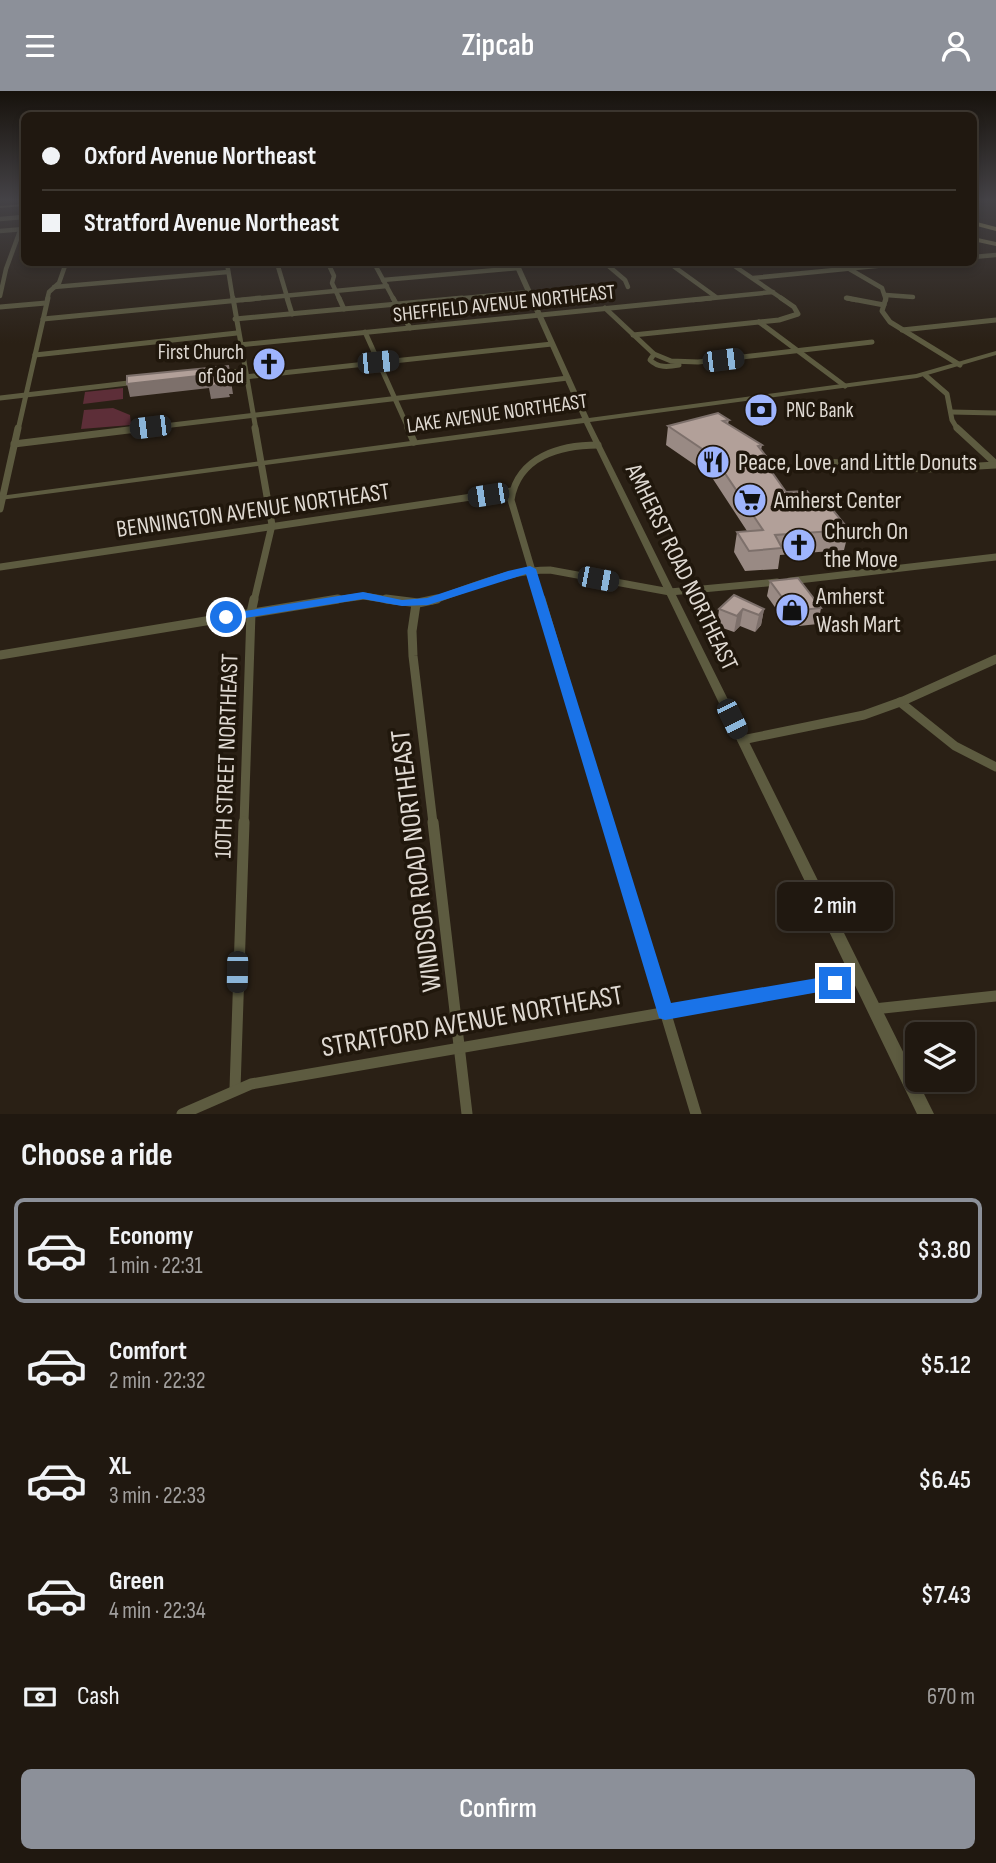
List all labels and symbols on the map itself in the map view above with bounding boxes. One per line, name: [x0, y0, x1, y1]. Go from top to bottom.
street label: SHEFFIELD AVENUE NORTHEAST: [392, 279, 617, 328]
place label: First Church of God: [158, 340, 244, 389]
church icon: First Church of God: [250, 345, 288, 383]
car: [701, 347, 746, 373]
car: [357, 349, 400, 375]
street label: LAKE AVENUE NORTHEAST: [405, 388, 590, 439]
bank icon: PNC Bank: [742, 391, 780, 429]
place label: PNC Bank: [786, 398, 854, 423]
car: [128, 414, 173, 440]
restaurant icon: Peace, Love, and Little Donuts: [694, 443, 732, 481]
place label: Peace, Love, and Little Donuts: [738, 448, 977, 477]
street label: AMHERST ROAD NORTHEAST: [618, 458, 744, 676]
street label: BENNINGTON AVENUE NORTHEAST: [114, 477, 392, 544]
car: [466, 481, 511, 509]
supermarket icon: Amherst Center: [731, 481, 769, 519]
place label: Amherst Center: [773, 486, 902, 515]
place label: Church On the Move: [824, 517, 908, 574]
church icon: Church On the Move: [780, 526, 818, 564]
car: [576, 565, 621, 593]
place label: Amherst Wash Mart: [815, 582, 901, 639]
shop icon: Amherst Wash Mart: [773, 591, 811, 629]
route start: [210, 601, 242, 633]
street label: 10TH STREET NORTHEAST: [208, 653, 245, 859]
car: [714, 696, 751, 742]
street label: WINDSOR ROAD NORTHEAST: [384, 728, 449, 994]
callout: 2 min: [777, 881, 893, 931]
car: [227, 951, 248, 993]
route end: [819, 967, 851, 999]
street label: STRATFORD AVENUE NORTHEAST: [319, 979, 626, 1064]

